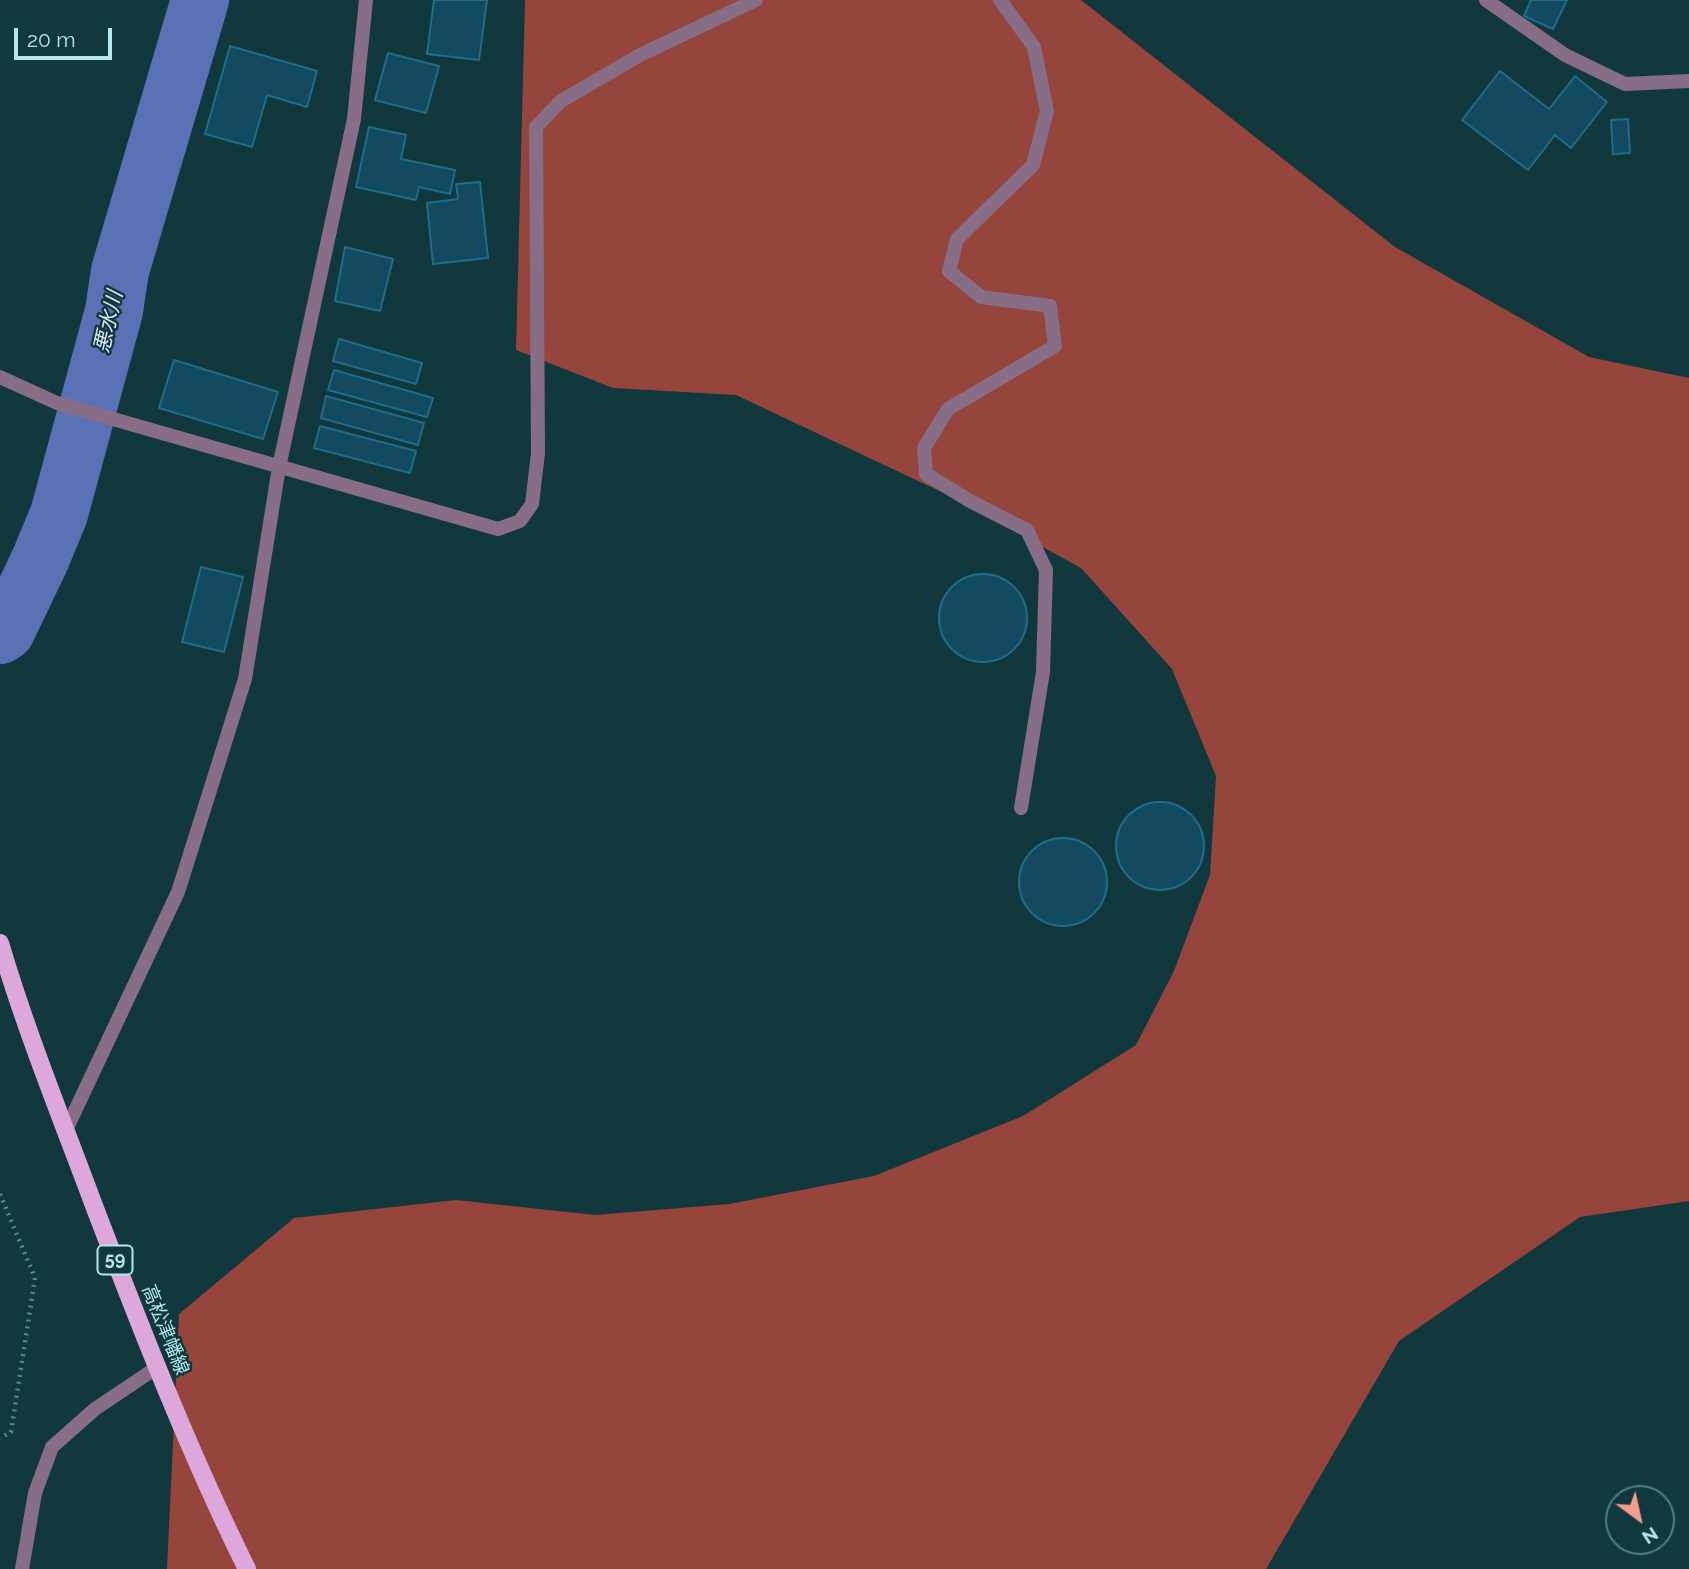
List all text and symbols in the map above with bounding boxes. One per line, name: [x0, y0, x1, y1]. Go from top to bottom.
scale bar: [18, 14, 116, 58]
text: 20 m: [27, 27, 75, 52]
water label: 悪水川: [90, 288, 128, 356]
road number: 59: [97, 1246, 132, 1274]
street label: 高松津幡線: [137, 1282, 193, 1378]
north arrow: [1605, 1485, 1675, 1555]
text: N: [1638, 1523, 1662, 1549]

